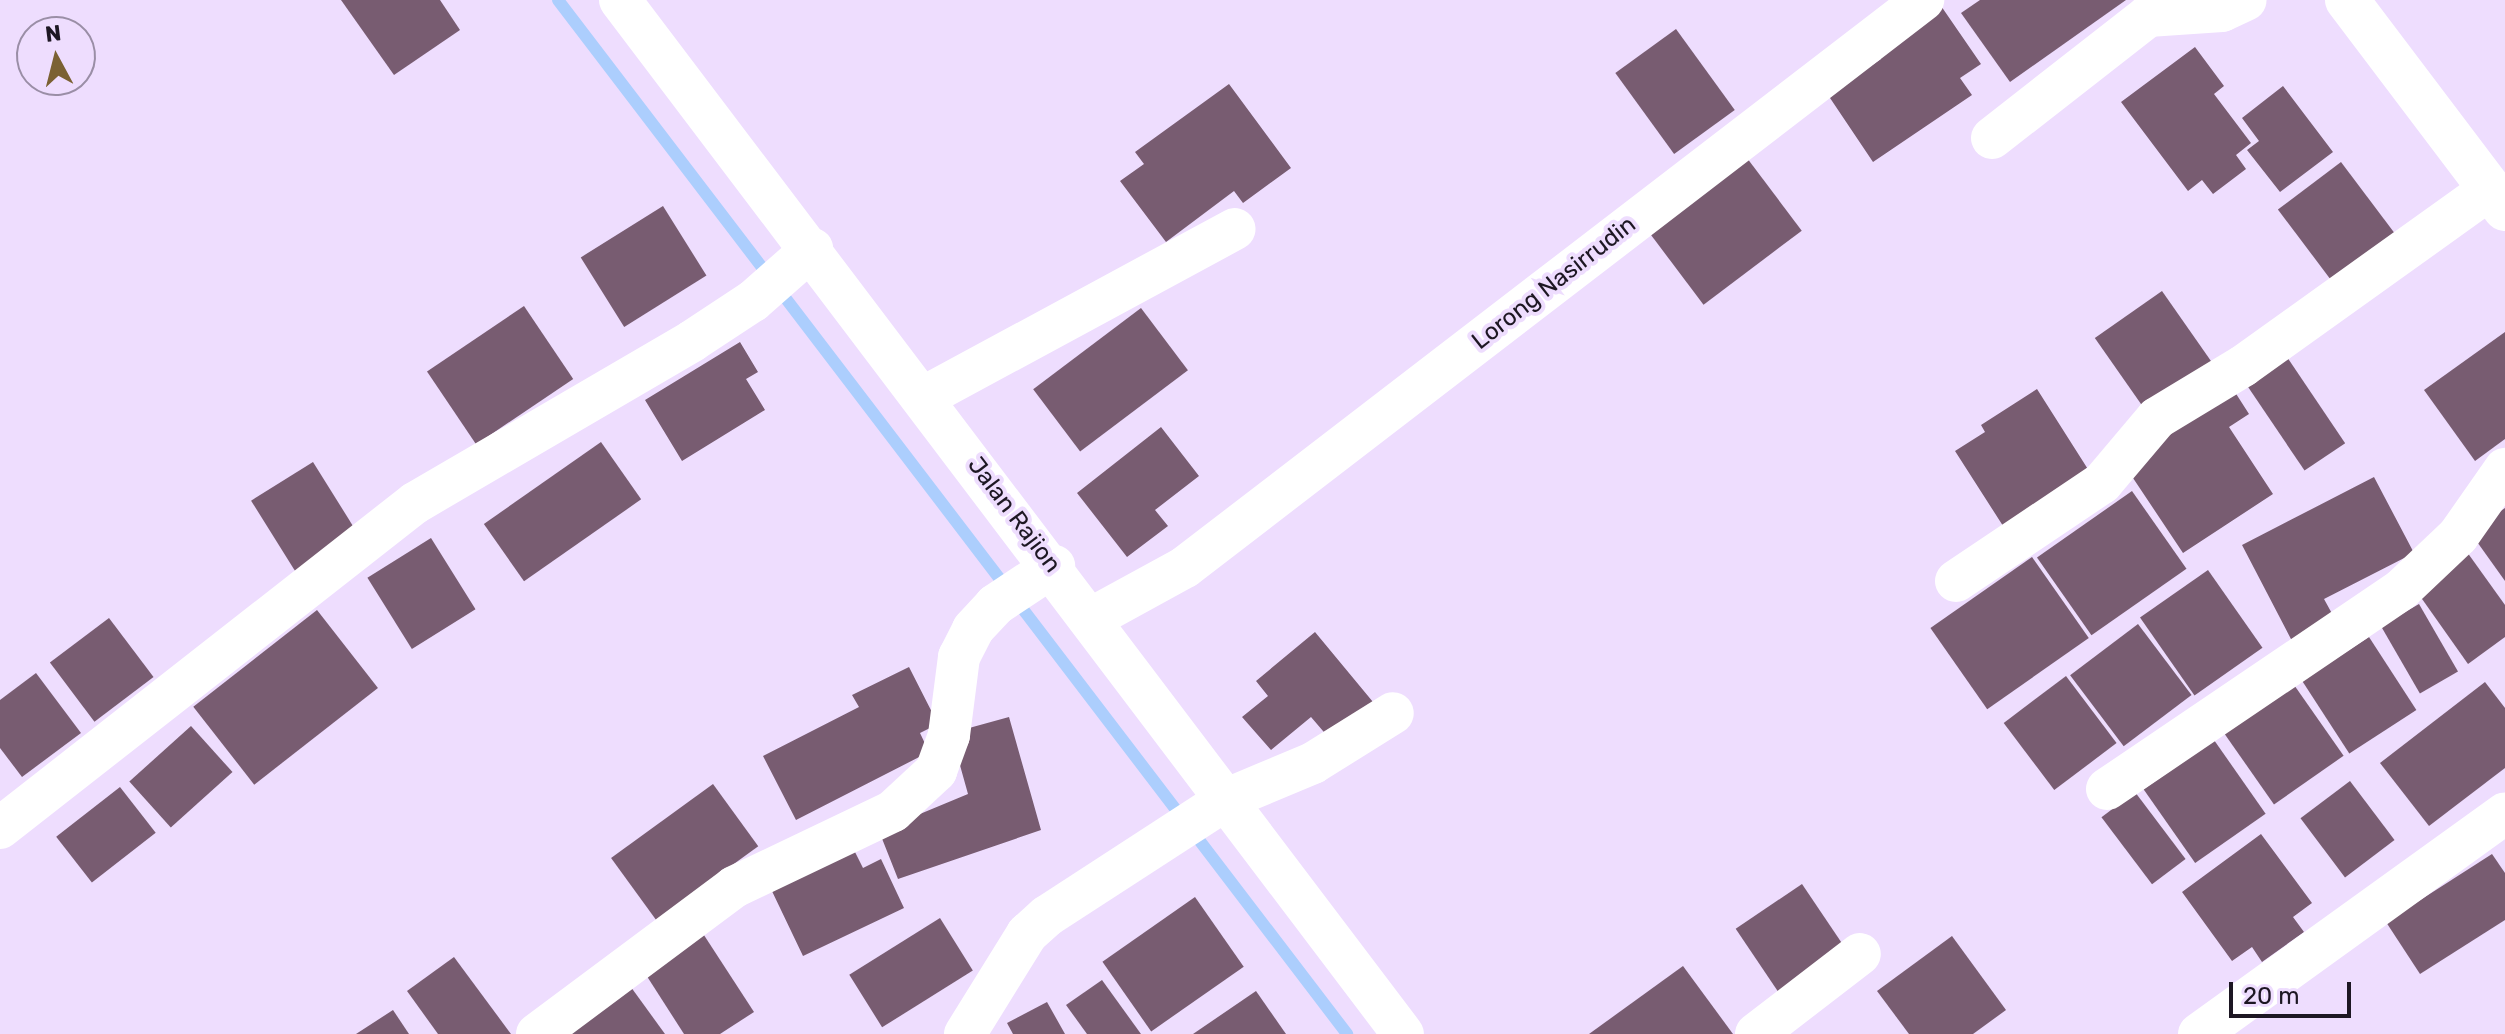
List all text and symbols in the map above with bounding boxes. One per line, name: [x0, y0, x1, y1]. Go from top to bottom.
north arrow: [16, 16, 96, 96]
text: N: [44, 19, 63, 48]
street label: Lorong Nasirrudin: [1466, 210, 1642, 356]
street label: Jalan Rajion: [961, 452, 1067, 578]
scale bar: [2233, 966, 2355, 1016]
text: 20 m: [2243, 982, 2300, 1010]

